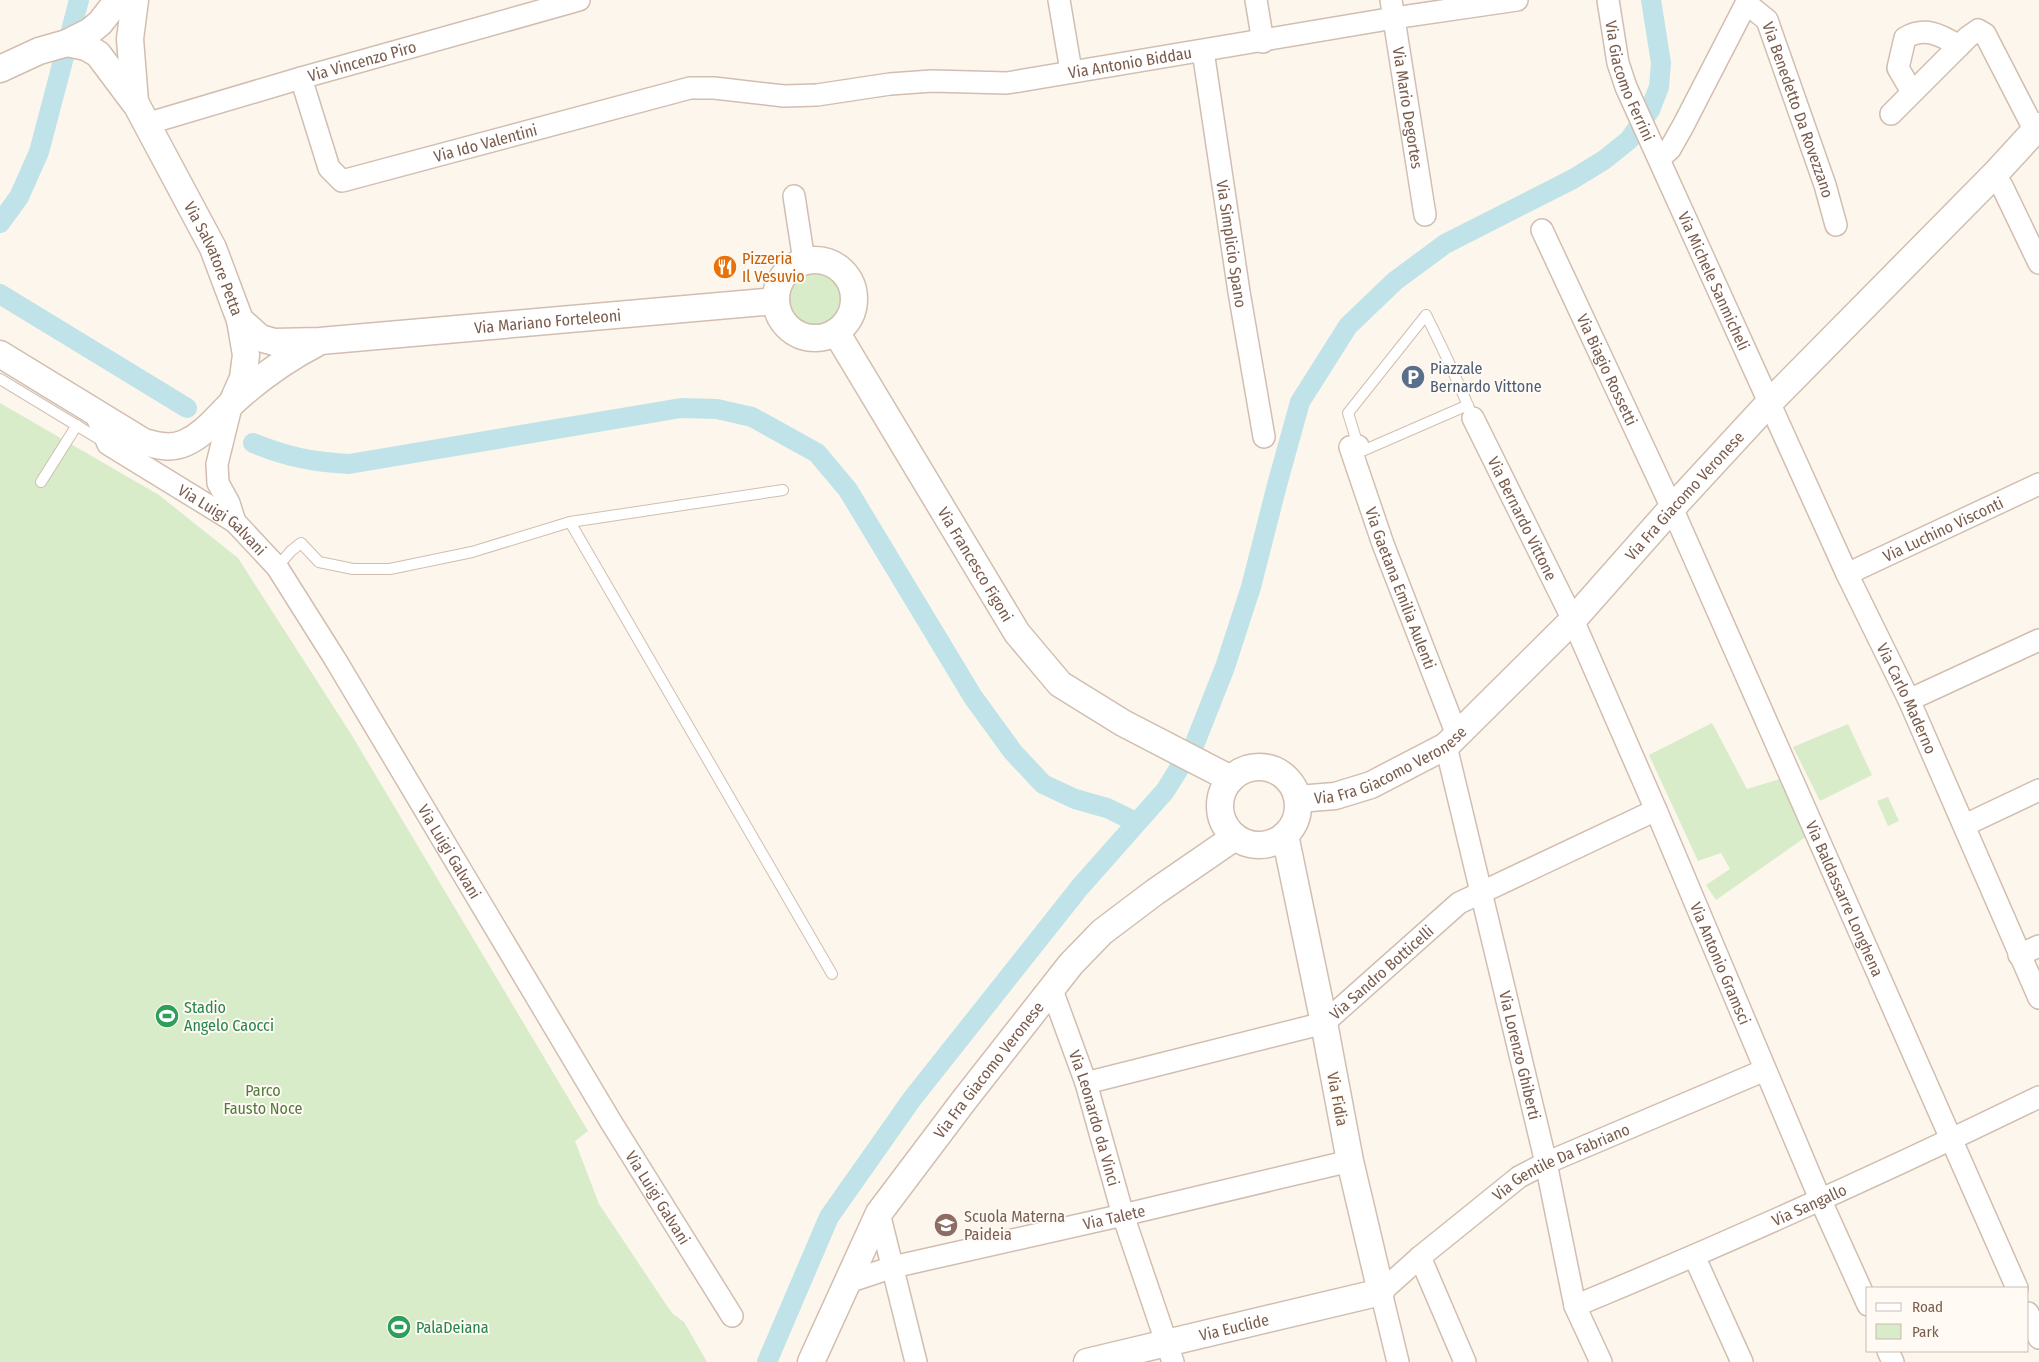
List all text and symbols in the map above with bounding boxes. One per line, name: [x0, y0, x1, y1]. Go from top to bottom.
street label: Via Giacomo Ferrini: [1601, 19, 1658, 144]
street label: Via Benedetto Da Rovezzano: [1758, 19, 1837, 200]
street label: Via Vincenzo Piro: [306, 37, 418, 86]
street label: Via Antonio Biddau: [1067, 43, 1193, 83]
street label: Via Mario Degortes: [1389, 45, 1427, 170]
street label: Via Ido Valentini: [432, 120, 539, 166]
street label: Via Simplicio Spano: [1212, 179, 1251, 309]
street label: Via Salvatore Petta: [180, 199, 246, 318]
street label: Via Michele Sanmicheli: [1674, 209, 1753, 353]
place label: Pizzeria Il Vesuvio: [742, 249, 805, 286]
restaurant icon: Pizzeria Il Vesuvio: [712, 254, 738, 280]
street label: Via Mariano Forteleoni: [473, 306, 622, 337]
street label: Via Biagio Rossetti: [1573, 311, 1641, 429]
place label: Piazzale Bernardo Vittone: [1430, 359, 1542, 396]
parking icon: Piazzale Bernardo Vittone: [1400, 364, 1426, 390]
street label: Via Fra Giacomo Veronese: [1621, 427, 1748, 565]
street label: Via Bernardo Vittone: [1484, 454, 1561, 584]
street label: Via Luigi Galvani: [174, 480, 270, 559]
street label: Via Luchino Visconti: [1880, 493, 2006, 566]
street label: Via Francesco Figoni: [933, 504, 1017, 625]
street label: Via Gaetana Emilia Aulenti: [1361, 505, 1440, 672]
street label: Via Carlo Maderno: [1873, 640, 1940, 757]
street label: Via Fra Giacomo Veronese: [1313, 722, 1471, 808]
street label: Via Luigi Galvani: [414, 801, 485, 902]
street label: Via Baldassarre Longhena: [1802, 818, 1887, 980]
street label: Via Antonio Gramsci: [1686, 899, 1754, 1027]
street label: Via Sandro Botticelli: [1326, 921, 1437, 1024]
street label: Via Lorenzo Ghiberti: [1495, 989, 1544, 1122]
place label: Stadio Angelo Caocci: [184, 998, 274, 1035]
street label: Via Fra Giacomo Veronese: [930, 998, 1048, 1142]
sports icon: Stadio Angelo Caocci: [154, 1003, 180, 1029]
street label: Via Leonardo da Vinci: [1065, 1048, 1123, 1188]
street label: Via Fidia: [1323, 1070, 1352, 1128]
park label: Parco Fausto Noce: [224, 1081, 303, 1118]
street label: Via Gentile Da Fabriano: [1489, 1120, 1633, 1205]
street label: Via Luigi Galvani: [621, 1148, 694, 1248]
street label: Via Sangallo: [1769, 1180, 1850, 1230]
street label: Via Talete: [1081, 1201, 1147, 1234]
place label: Scuola Materna Paideia: [964, 1207, 1065, 1244]
school or university icon: Scuola Materna Paideia: [933, 1212, 959, 1238]
legend: [1866, 1287, 2029, 1352]
text: Road: [1912, 1298, 1943, 1316]
street label: Via Euclide: [1197, 1310, 1271, 1345]
sports icon: PalaDeiana: [386, 1314, 412, 1340]
place label: PalaDeiana: [416, 1318, 489, 1337]
text: Park: [1912, 1323, 1939, 1341]

